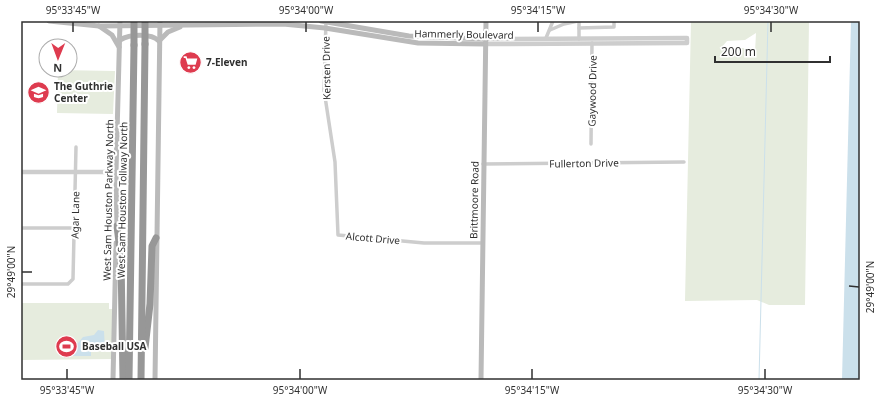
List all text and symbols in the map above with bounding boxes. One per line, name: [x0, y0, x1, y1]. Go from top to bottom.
text: 95°33'45"W: [46, 3, 101, 17]
text: 95°34'00"W: [279, 3, 334, 17]
text: 95°34'15"W: [511, 3, 566, 17]
text: 95°34'30"W: [744, 3, 799, 17]
street label: Hammerly Boulevard: [414, 26, 514, 42]
street label: Kersten Drive: [318, 36, 334, 100]
north arrow: [38, 38, 78, 78]
scale bar: [715, 38, 830, 64]
text: 200 m: [721, 43, 756, 60]
supermarket icon: 7-Eleven: [178, 49, 204, 75]
place label: 7-Eleven: [206, 55, 247, 69]
street label: Gaywood Drive: [584, 55, 600, 127]
text: N: [53, 61, 62, 76]
school or university icon: The Guthrie Center: [26, 79, 52, 105]
place label: The Guthrie Center: [54, 79, 113, 105]
street label: West Sam Houston Parkway North: [100, 119, 116, 281]
street label: West Sam Houston Tollway North: [114, 122, 130, 278]
street label: Fullerton Drive: [549, 155, 619, 171]
street label: Brittmoore Road: [466, 161, 482, 239]
street label: Agar Lane: [68, 191, 82, 239]
street label: Alcott Drive: [345, 229, 401, 247]
text: 29°49'00"N: [4, 246, 18, 298]
text: 29°49'00"N: [863, 261, 877, 313]
sports icon: Baseball USA: [54, 333, 80, 359]
place label: Baseball USA: [82, 339, 147, 353]
text: 95°33'45"W: [40, 383, 95, 397]
text: 95°34'00"W: [273, 383, 328, 397]
text: 95°34'15"W: [505, 383, 560, 397]
text: 95°34'30"W: [738, 383, 793, 397]

